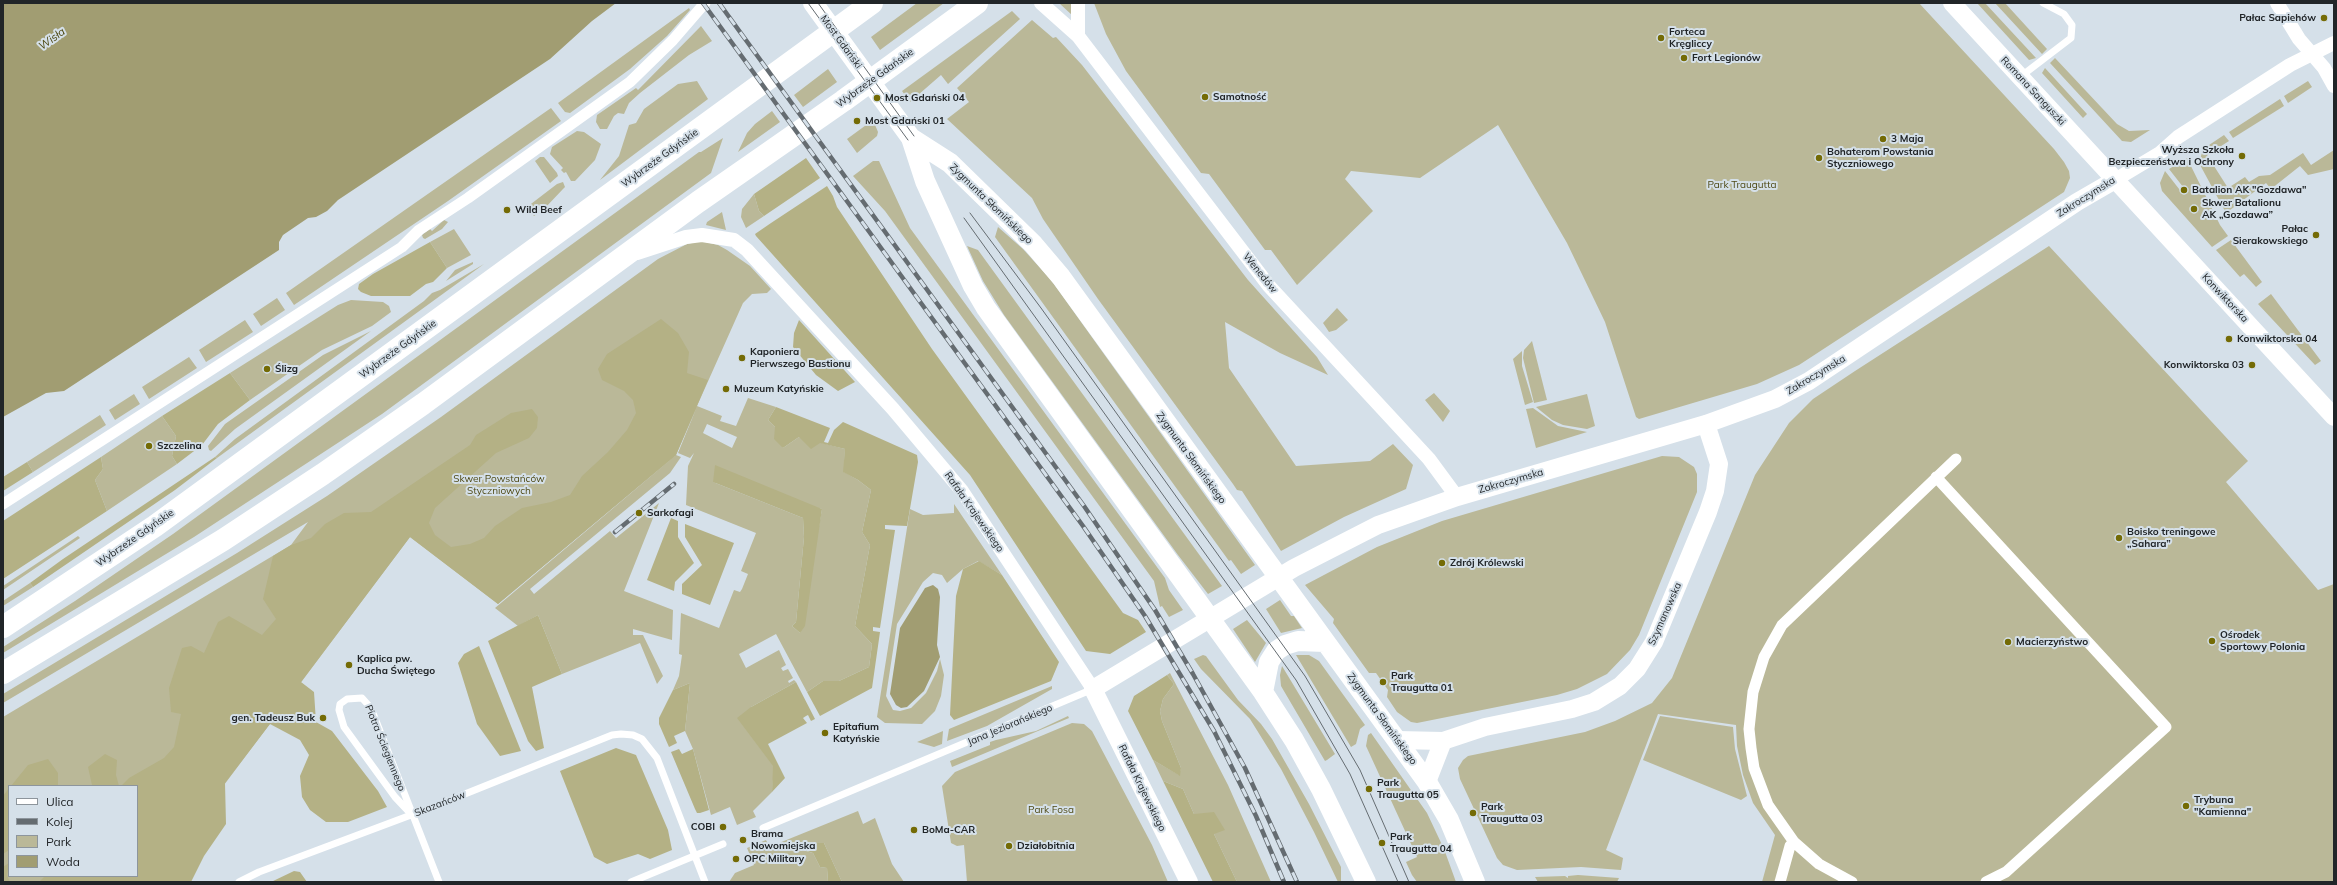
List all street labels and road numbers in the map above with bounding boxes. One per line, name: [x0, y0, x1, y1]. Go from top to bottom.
street label: Most Gdański: [818, 13, 864, 71]
street label: Wybrzeże Gdańskie: [834, 46, 916, 110]
street label: Romana Sanguszki: [1998, 54, 2068, 128]
street label: Wybrzeże Gdyńskie: [619, 126, 701, 190]
street label: Zygmunta Słomińskiego: [947, 161, 1035, 247]
street label: Zakroczymska: [2055, 174, 2117, 220]
street label: Wenedów: [1240, 251, 1280, 295]
street label: Konwiktorska: [2199, 271, 2251, 325]
street label: Wybrzeże Gdyńskie: [357, 317, 439, 381]
street label: Zakroczymska: [1784, 353, 1848, 397]
street label: Zygmunta Słomińskiego: [1154, 410, 1228, 506]
street label: Zakroczymska: [1477, 466, 1545, 496]
street label: Rafała Krajewskiego: [942, 470, 1006, 554]
street label: Wybrzeże Gdyńskie: [94, 507, 176, 569]
street label: Szymanowska: [1646, 581, 1684, 647]
street label: Zygmunta Słomińskiego: [1345, 671, 1419, 767]
street label: Jana Jeziorańskiego: [966, 702, 1054, 748]
street label: Piotra Ściegiennego: [362, 703, 408, 793]
street label: Rafała Krajewskiego: [1116, 743, 1168, 833]
street label: Skazańców: [413, 789, 467, 819]

